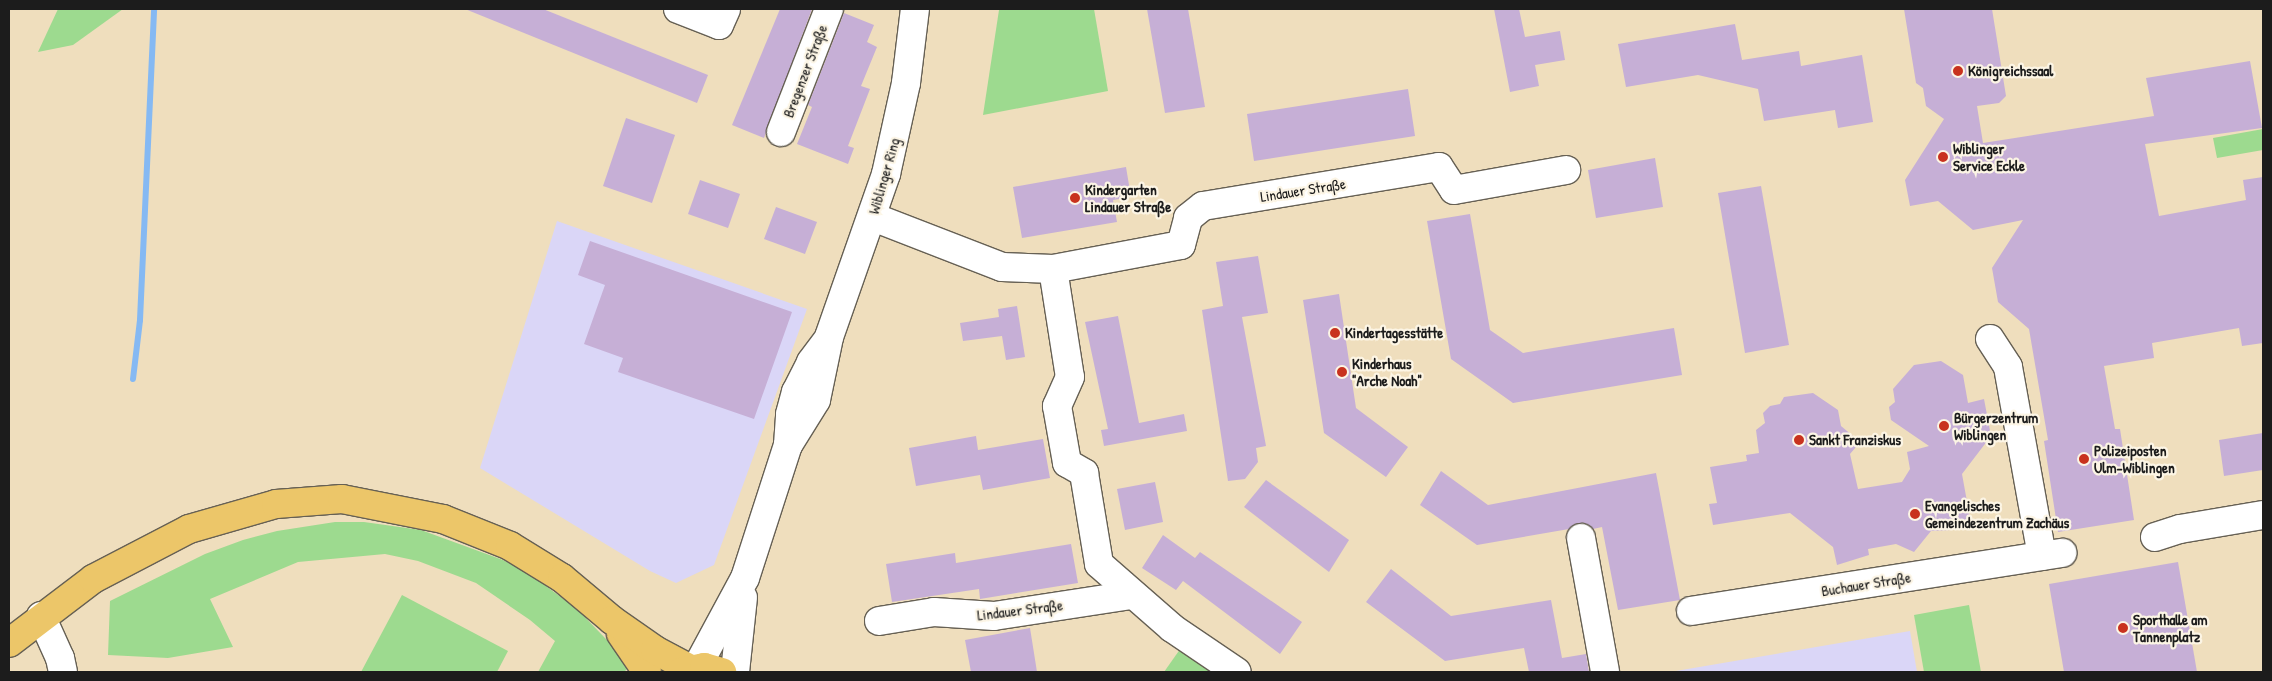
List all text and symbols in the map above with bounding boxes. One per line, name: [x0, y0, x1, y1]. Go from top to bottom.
street label: Bregenzer Straße: [779, 22, 831, 120]
place label: Königreichssaal: [1968, 62, 2053, 80]
marker: Königreichssaal: [1952, 65, 1964, 77]
street label: Wiblinger Ring: [865, 136, 903, 216]
place label: Wiblinger Service Eckle: [1953, 139, 2025, 174]
marker: Wiblinger Service Eckle: [1937, 151, 1949, 163]
street label: Lindauer Straße: [1259, 174, 1347, 206]
place label: Kindergarten Lindauer Straße: [1085, 180, 1171, 215]
marker: Kindergarten Lindauer Straße: [1069, 192, 1081, 204]
place label: Kindertagesstätte: [1345, 324, 1443, 342]
marker: Kindertagesstätte: [1329, 327, 1341, 339]
place label: Kinderhaus "Arche Noah": [1352, 354, 1422, 389]
marker: Kinderhaus "Arche Noah": [1336, 366, 1348, 378]
place label: Bürgerzentrum Wiblingen: [1954, 408, 2038, 443]
marker: Bürgerzentrum Wiblingen: [1938, 420, 1950, 432]
place label: Sankt Franziskus: [1809, 431, 1901, 449]
marker: Sankt Franziskus: [1793, 434, 1805, 446]
place label: Polizeiposten Ulm-Wiblingen: [2094, 441, 2175, 476]
marker: Polizeiposten Ulm-Wiblingen: [2078, 453, 2090, 465]
place label: Evangelisches Gemeindezentrum Zachäus: [1925, 496, 2069, 531]
marker: Evangelisches Gemeindezentrum Zachäus: [1909, 508, 1921, 520]
street label: Buchauer Straße: [1820, 568, 1912, 600]
street label: Lindauer Straße: [976, 596, 1064, 624]
place label: Sporthalle am Tannenplatz: [2133, 610, 2207, 645]
marker: Sporthalle am Tannenplatz: [2117, 622, 2129, 634]

